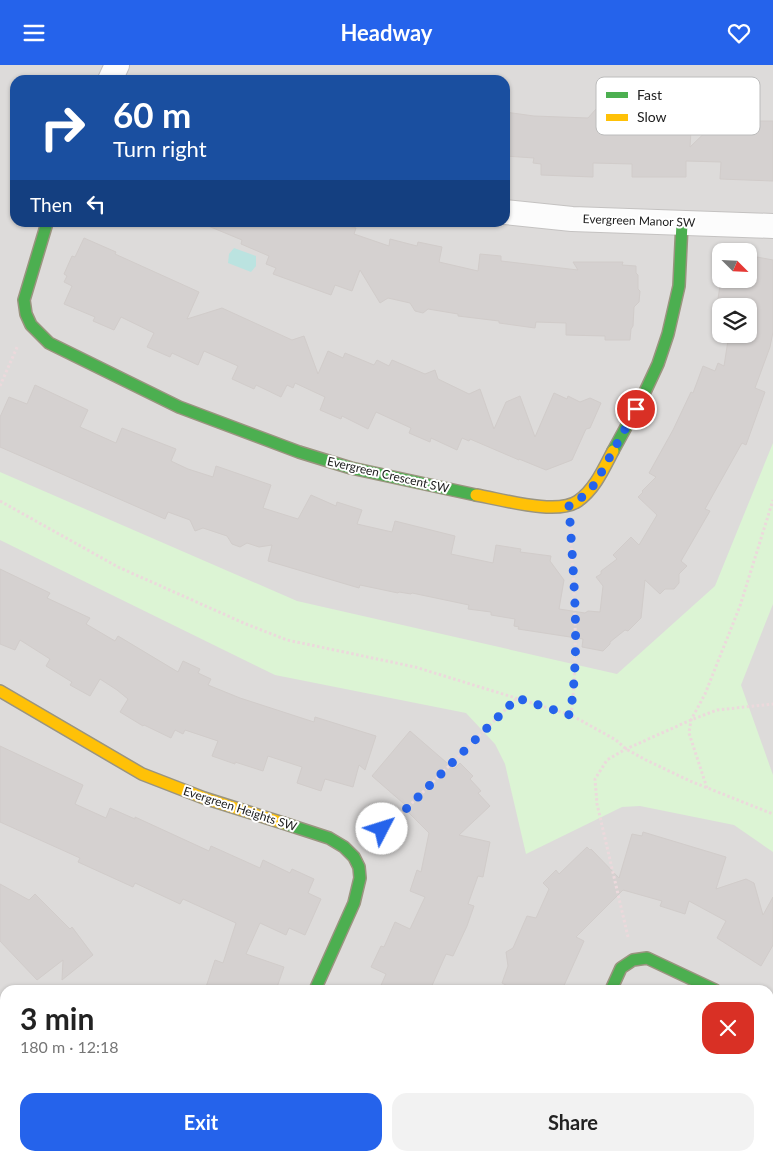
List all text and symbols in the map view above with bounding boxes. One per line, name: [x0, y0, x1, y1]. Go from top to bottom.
icon: menu: [20, 19, 48, 47]
text: Headway: [341, 19, 432, 46]
icon: heart: [725, 19, 753, 47]
legend: [596, 77, 760, 135]
text: Fast: [637, 86, 662, 103]
text: 60 m: [113, 93, 191, 135]
icon: right: [30, 95, 95, 160]
text: Slow: [637, 108, 667, 125]
text: Turn right: [113, 135, 207, 162]
icon: left: [82, 190, 110, 218]
text: Then: [30, 193, 72, 216]
street label: Evergreen Manor SW: [583, 211, 696, 230]
north arrow: [712, 243, 758, 287]
map controls: [712, 243, 757, 343]
button: layers: [712, 298, 757, 343]
pin: [615, 388, 657, 430]
icon: arrive: [622, 395, 650, 423]
street label: Evergreen Crescent SW: [326, 453, 451, 496]
street label: Evergreen Heights SW: [181, 783, 299, 834]
position arrow: [355, 802, 407, 854]
text: 3 min: [20, 1000, 94, 1036]
button: close: [702, 1002, 754, 1054]
text: 180 m · 12:18: [20, 1037, 119, 1056]
button: Exit: [20, 1093, 382, 1151]
button: Share: [392, 1093, 754, 1151]

